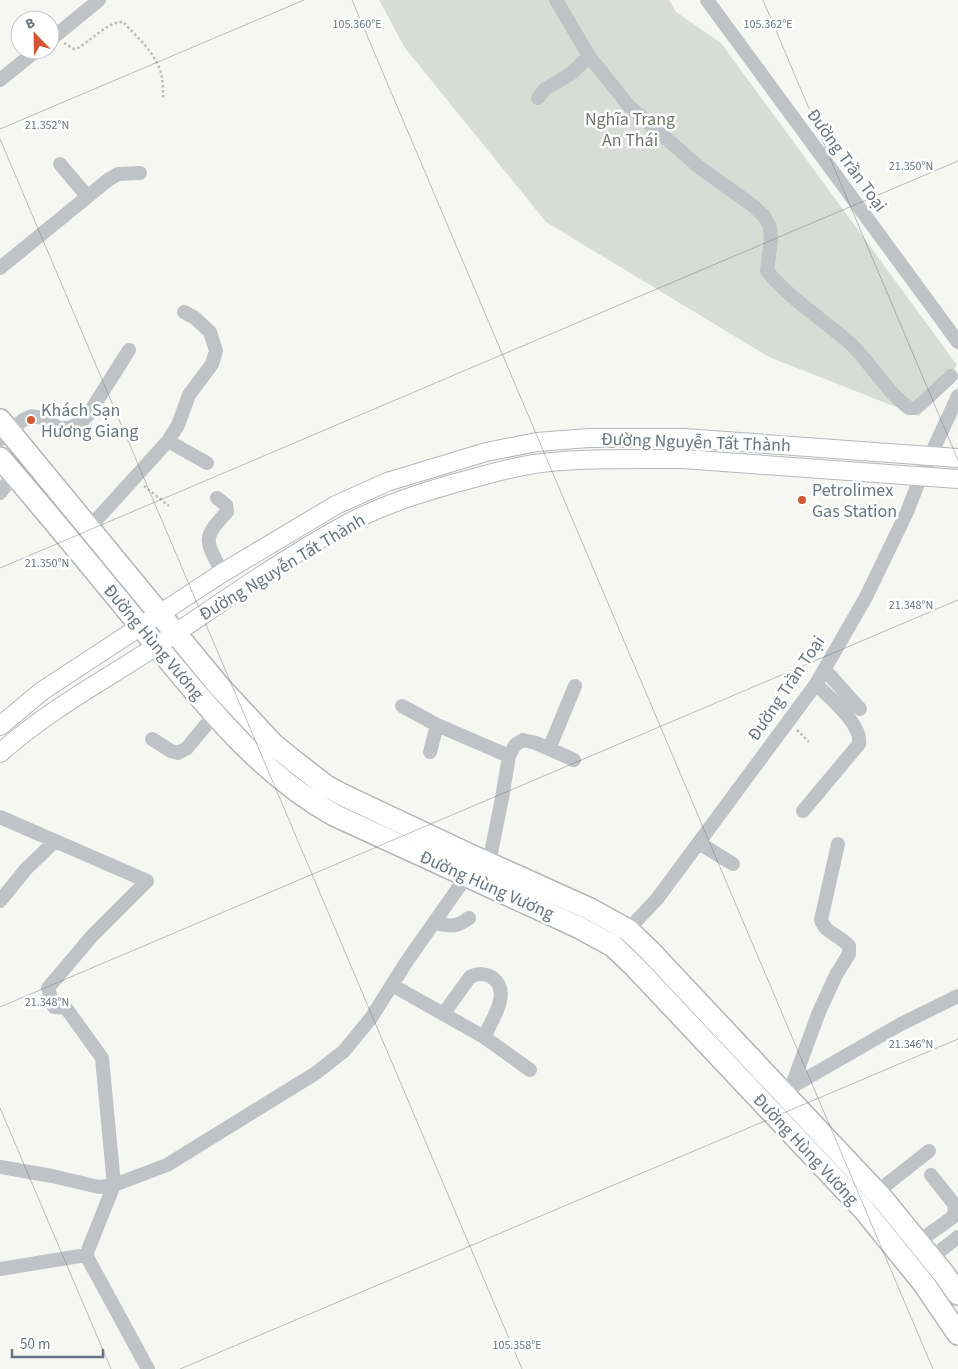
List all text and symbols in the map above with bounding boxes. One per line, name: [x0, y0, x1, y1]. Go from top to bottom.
north arrow: [10, 10, 60, 60]
text: B: [22, 13, 39, 35]
text: 105.360°E: [332, 16, 382, 33]
text: 105.362°E: [743, 16, 793, 33]
street label: Đường Trần Toại: [801, 104, 893, 217]
park label: Nghĩa Trang An Thái: [585, 107, 675, 153]
text: 21.352°N: [25, 117, 69, 134]
text: 21.350°N: [889, 158, 933, 175]
place label: Khách Sạn Hương Giang: [41, 398, 138, 444]
marker: Khách Sạn Hương Giang: [25, 414, 37, 426]
street label: Đường Nguyễn Tất Thành: [601, 427, 791, 458]
place label: Petrolimex Gas Station: [812, 478, 897, 524]
marker: Petrolimex Gas Station: [796, 494, 808, 506]
street label: Đường Nguyễn Tất Thành: [195, 508, 370, 627]
text: 21.350°N: [25, 555, 69, 572]
street label: Đường Hùng Vương: [98, 579, 210, 706]
text: 21.348°N: [889, 597, 933, 614]
street label: Đường Trần Toại: [742, 631, 831, 746]
street label: Đường Hùng Vương: [416, 845, 558, 926]
text: 21.348°N: [25, 994, 69, 1011]
text: 21.346°N: [889, 1036, 933, 1053]
street label: Đường Hùng Vương: [747, 1088, 864, 1211]
scale bar: [12, 1326, 104, 1358]
text: 50 m: [20, 1334, 50, 1355]
text: 105.358°E: [492, 1337, 542, 1354]

